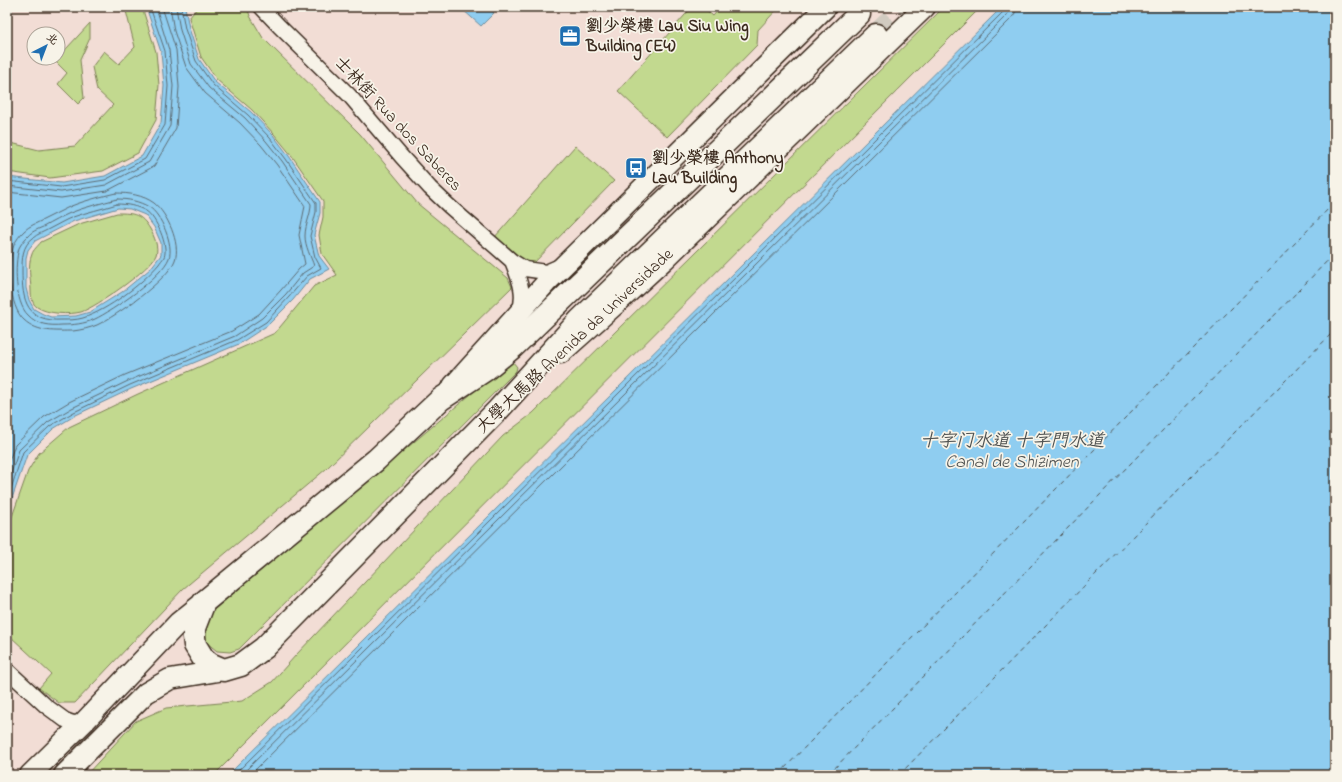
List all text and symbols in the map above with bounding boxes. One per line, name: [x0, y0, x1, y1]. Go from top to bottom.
place label: 劉少榮樓 Lau Siu Wing Building (E4): [585, 14, 749, 61]
office icon: 劉少榮樓 Lau Siu Wing Building (E4): [557, 23, 583, 49]
north arrow: [26, 26, 66, 66]
text: 北: [43, 30, 61, 49]
street label: 士林街 Rua dos Saberes: [328, 51, 468, 197]
place label: 劉少榮樓 Anthony Lau Building: [652, 146, 784, 193]
bus stop icon: 劉少榮樓 Anthony Lau Building: [623, 155, 649, 181]
street label: 大學大馬路 Avenida da Universidade: [471, 242, 679, 439]
water label: 十字门水道 十字門水道 Canal de Shizimen: [920, 429, 1106, 476]

